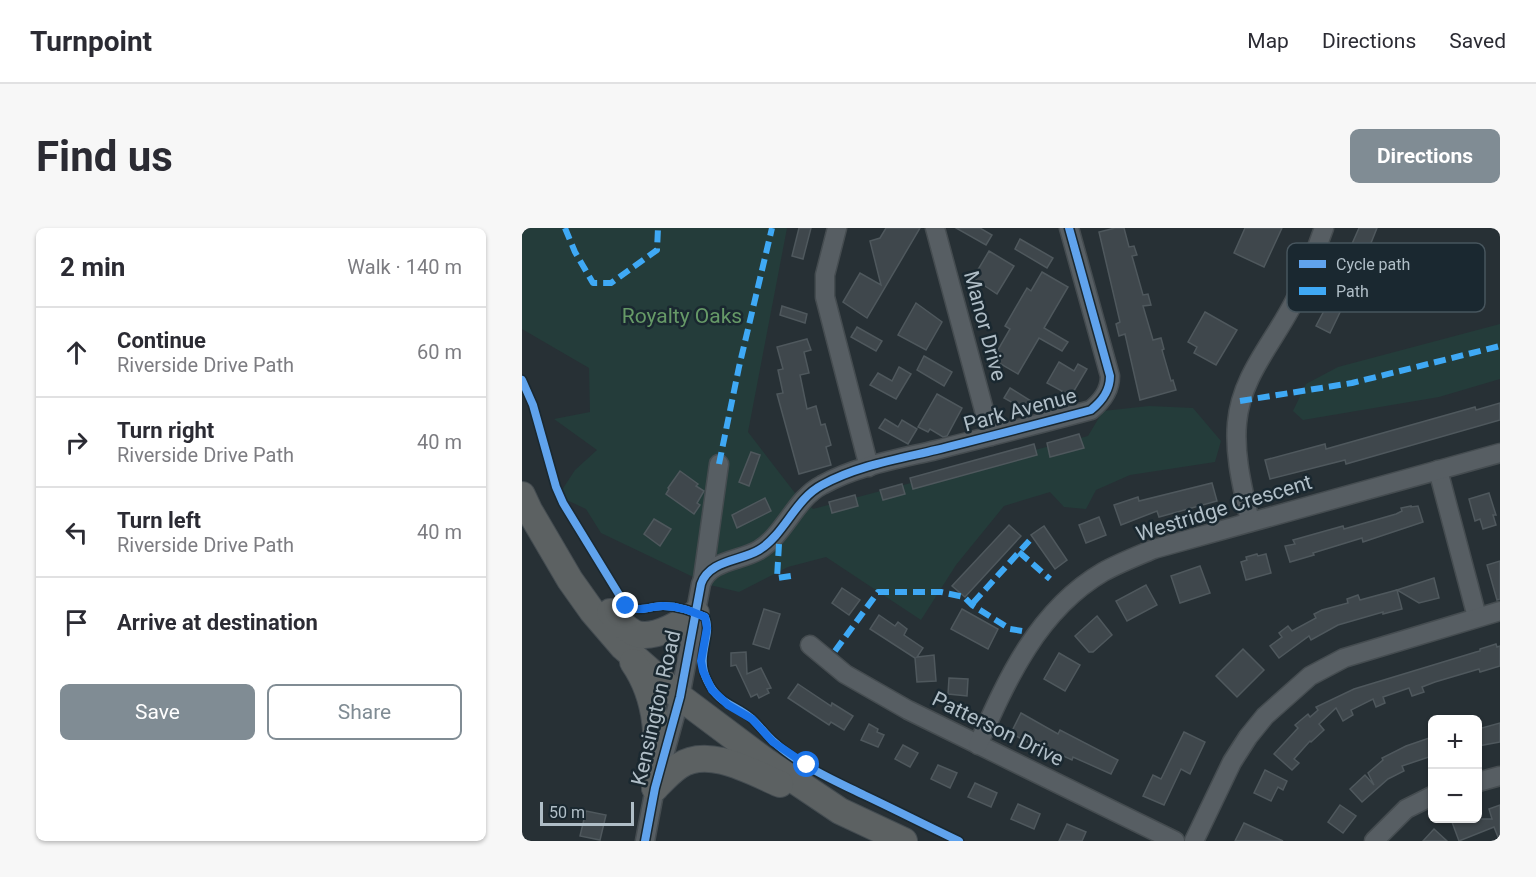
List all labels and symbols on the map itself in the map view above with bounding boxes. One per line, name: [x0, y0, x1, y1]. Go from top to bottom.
legend: [1287, 243, 1485, 312]
text: Cycle path: [1336, 255, 1410, 274]
street label: Manor Drive: [959, 268, 1011, 384]
text: Path: [1336, 282, 1369, 301]
park label: Royalty Oaks: [622, 304, 742, 328]
street label: Park Avenue: [961, 383, 1079, 437]
street label: Westridge Crescent: [1133, 470, 1315, 546]
route end: [612, 592, 638, 618]
street label: Kensington Road: [626, 628, 686, 788]
street label: Patterson Drive: [928, 687, 1068, 771]
route start: [793, 751, 819, 777]
scale bar: [540, 799, 634, 826]

